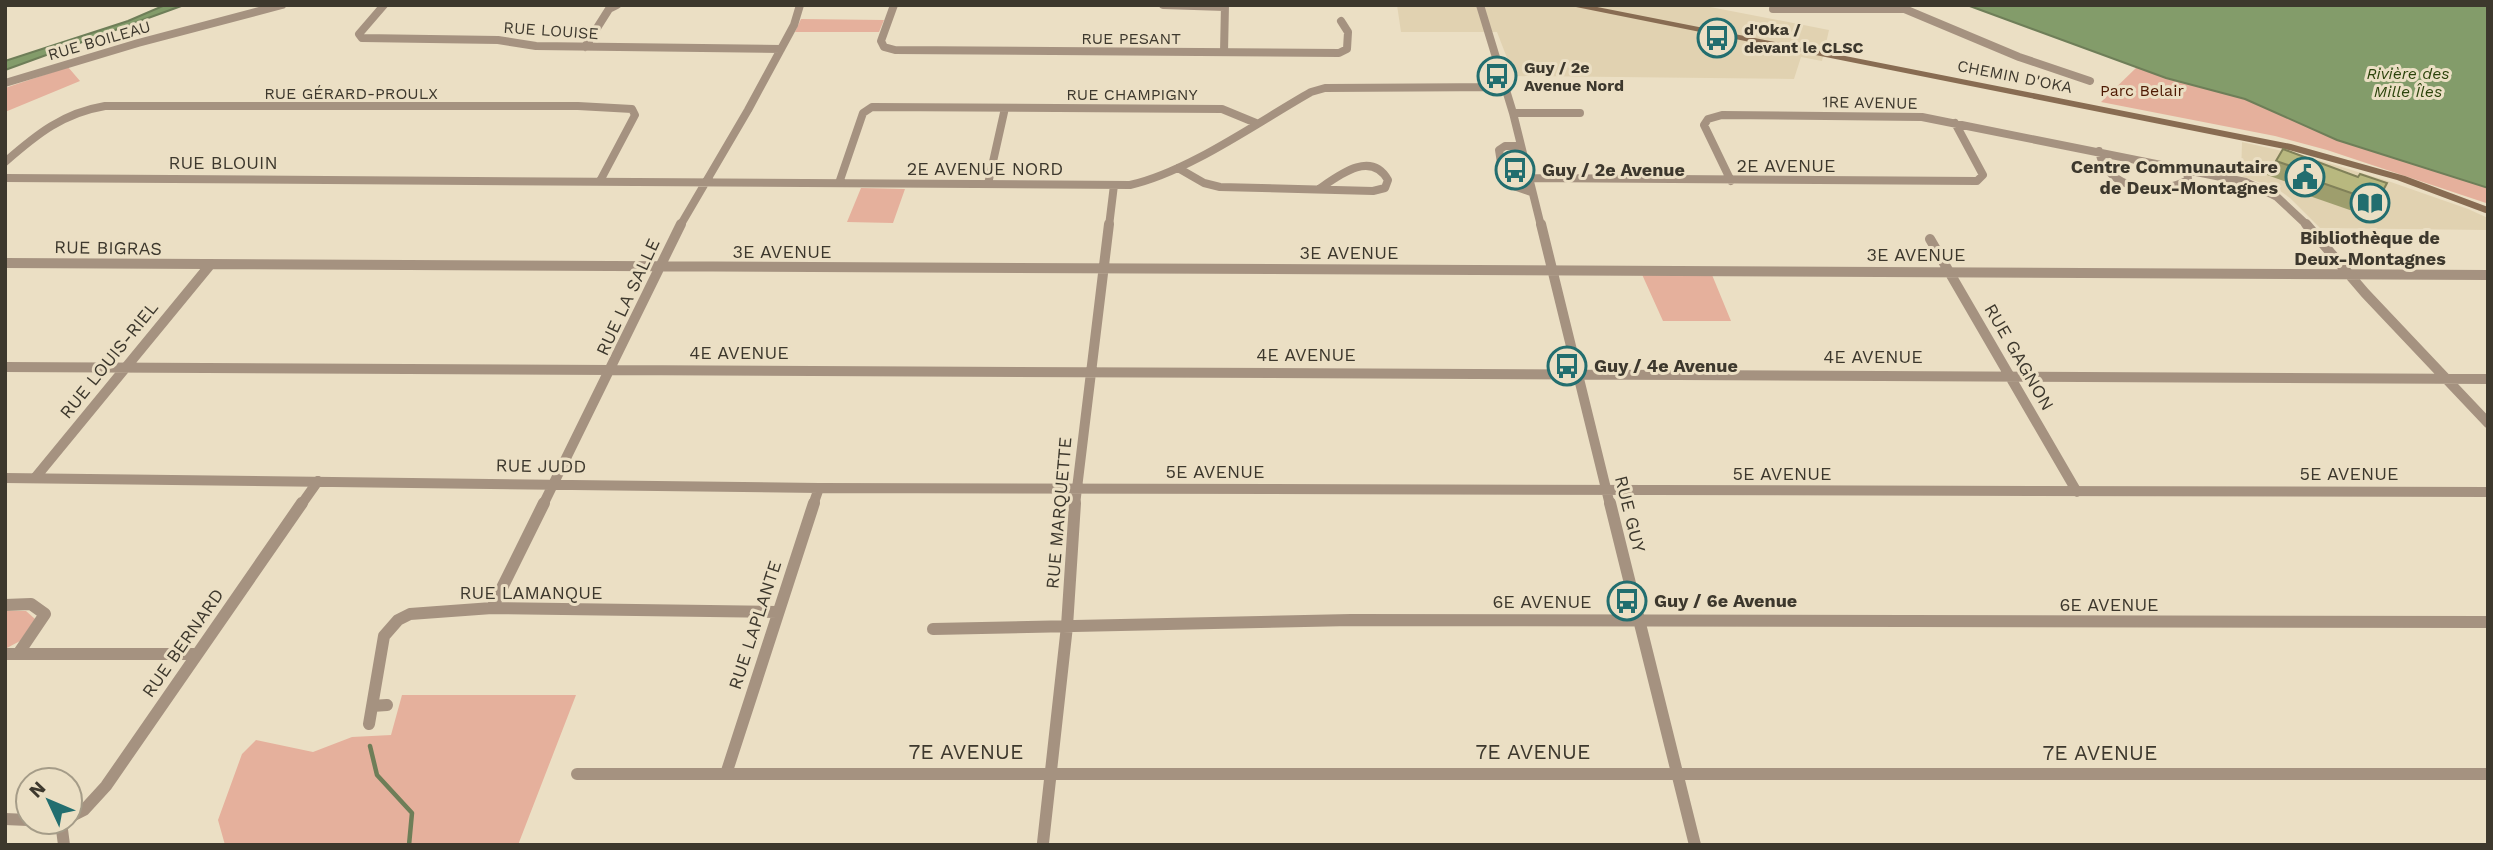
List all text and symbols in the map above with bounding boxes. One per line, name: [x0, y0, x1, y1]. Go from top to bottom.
street label: RUE BOILEAU: [46, 17, 153, 64]
bus stop icon: d'Oka / devant le CLSC: [1696, 17, 1738, 59]
street label: RUE LOUISE: [503, 18, 599, 43]
place label: d'Oka / devant le CLSC: [1744, 20, 1863, 57]
street label: RUE PESANT: [1081, 29, 1181, 48]
bus stop icon: Guy / 2e Avenue Nord: [1476, 55, 1518, 97]
street label: CHEMIN D'OKA: [1956, 56, 2074, 97]
place label: Guy / 2e Avenue Nord: [1524, 58, 1624, 95]
water label: Rivière des Mille Îles: [2366, 64, 2450, 101]
park label: Parc Belair: [2100, 81, 2184, 100]
street label: RUE GÉRARD-PROULX: [264, 84, 438, 103]
street label: RUE CHAMPIGNY: [1066, 85, 1198, 104]
street label: 1RE AVENUE: [1822, 92, 1918, 113]
bus stop icon: Guy / 2e Avenue: [1494, 149, 1536, 191]
street label: RUE BLOUIN: [168, 152, 278, 173]
street label: 2E AVENUE: [1737, 155, 1835, 176]
place label: Centre Communautaire de Deux-Montagnes: [2071, 156, 2278, 198]
public building icon: Centre Communautaire de Deux-Montagnes: [2284, 156, 2326, 198]
street label: 2E AVENUE NORD: [907, 158, 1063, 179]
place label: Guy / 2e Avenue: [1542, 159, 1685, 180]
library icon: Bibliothèque de Deux-Montagnes: [2349, 182, 2391, 224]
place label: Bibliothèque de Deux-Montagnes: [2294, 227, 2446, 269]
street label: RUE LA SALLE: [591, 235, 664, 359]
street label: RUE BIGRAS: [54, 236, 162, 259]
street label: 3E AVENUE: [733, 241, 831, 262]
street label: 3E AVENUE: [1300, 242, 1398, 263]
street label: 3E AVENUE: [1867, 244, 1965, 265]
street label: RUE LOUIS-RIEL: [55, 297, 162, 422]
street label: RUE GAGNON: [1980, 300, 2058, 414]
street label: 4E AVENUE: [689, 342, 789, 363]
street label: 4E AVENUE: [1256, 344, 1356, 365]
bus stop icon: Guy / 4e Avenue: [1546, 345, 1588, 387]
street label: 4E AVENUE: [1823, 346, 1923, 367]
place label: Guy / 4e Avenue: [1594, 355, 1738, 376]
street label: RUE MARQUETTE: [1041, 436, 1076, 590]
street label: RUE JUDD: [495, 454, 587, 477]
street label: 5E AVENUE: [1166, 461, 1264, 482]
street label: 5E AVENUE: [1733, 463, 1831, 484]
street label: 5E AVENUE: [2300, 463, 2398, 484]
street label: RUE GUY: [1611, 473, 1650, 555]
street label: RUE LAPLANTE: [724, 558, 785, 692]
bus stop icon: Guy / 6e Avenue: [1606, 580, 1648, 622]
street label: RUE LAMANQUE: [459, 582, 603, 603]
street label: RUE BERNARD: [137, 584, 228, 701]
place label: Guy / 6e Avenue: [1654, 590, 1797, 611]
street label: 6E AVENUE: [1492, 591, 1592, 612]
street label: 6E AVENUE: [2059, 594, 2159, 615]
street label: 7E AVENUE: [909, 739, 1023, 764]
street label: 7E AVENUE: [1476, 739, 1590, 764]
street label: 7E AVENUE: [2043, 740, 2157, 765]
north arrow: [14, 766, 84, 836]
text: N: [24, 776, 50, 803]

